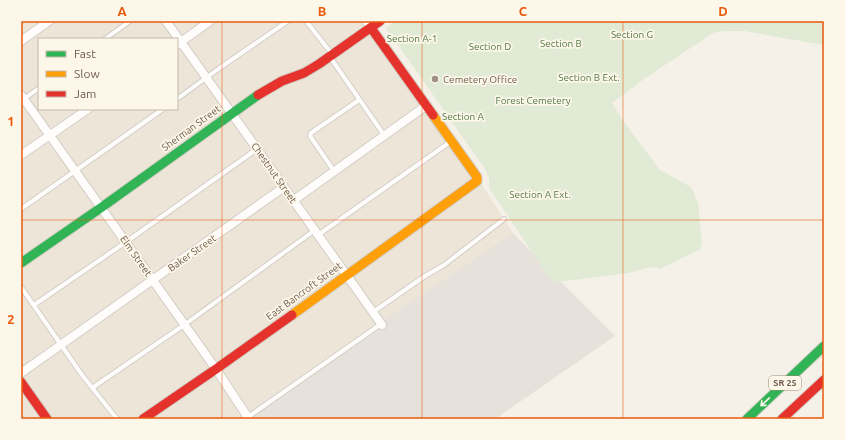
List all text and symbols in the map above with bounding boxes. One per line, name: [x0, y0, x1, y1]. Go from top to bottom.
text: A: [117, 4, 127, 18]
text: B: [318, 4, 327, 18]
text: C: [519, 4, 528, 18]
text: D: [718, 4, 728, 18]
park label: Section G: [611, 29, 653, 40]
park label: Section A-1: [387, 33, 437, 44]
legend: [38, 38, 178, 110]
park label: Section B: [540, 38, 582, 49]
park label: Section D: [469, 41, 511, 52]
text: Fast: [74, 47, 96, 60]
text: Slow: [74, 67, 100, 80]
park label: Section B Ext.: [558, 72, 620, 83]
marker: Cemetery Office: [430, 74, 440, 84]
place label: Cemetery Office: [443, 74, 517, 85]
text: Jam: [74, 87, 96, 100]
park label: Forest Cemetery: [495, 95, 571, 106]
street label: Sherman Street: [159, 103, 223, 153]
park label: Section A: [442, 111, 485, 122]
text: 1: [7, 114, 15, 128]
street label: Chestnut Street: [249, 141, 299, 205]
park label: Section A Ext.: [509, 189, 571, 200]
street label: Baker Street: [166, 232, 218, 274]
street label: Elm Street: [118, 234, 154, 278]
street label: East Bancroft Street: [264, 260, 344, 322]
text: 2: [7, 312, 15, 326]
road number: SR 25: [769, 376, 801, 390]
one-way arrow: [760, 397, 770, 407]

